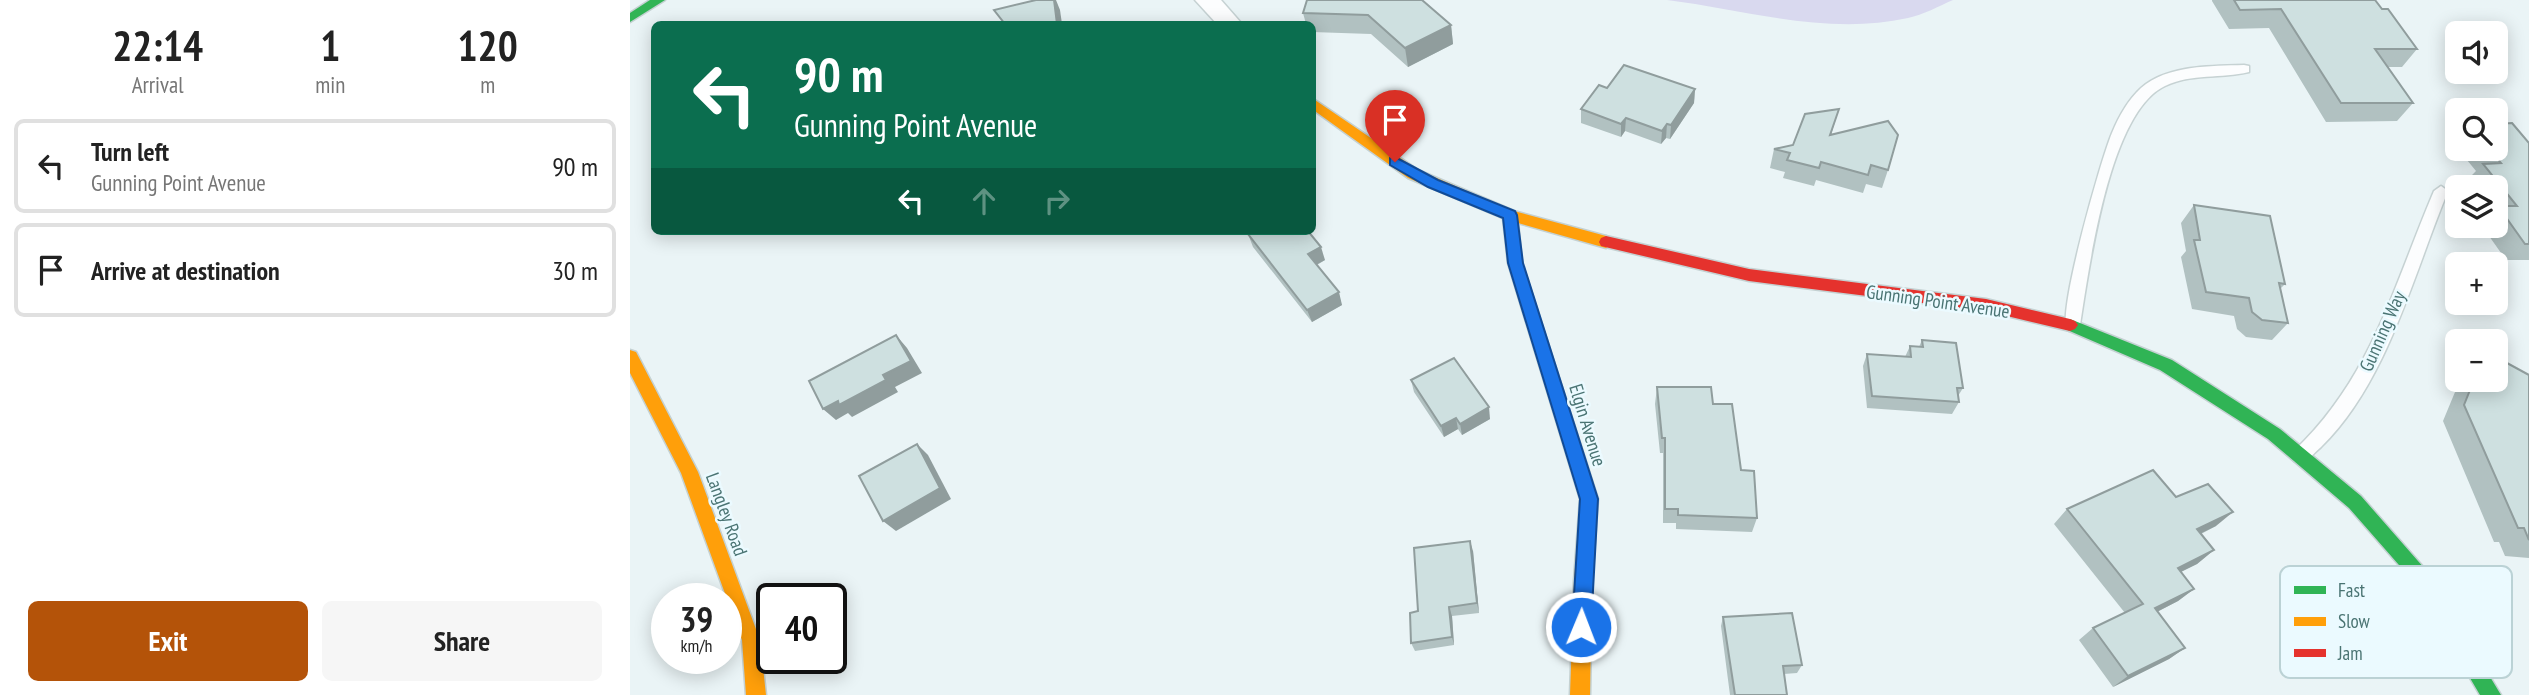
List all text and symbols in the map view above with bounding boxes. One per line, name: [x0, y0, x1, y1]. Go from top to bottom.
text: 22:14: [112, 18, 203, 73]
text: 1: [320, 18, 340, 73]
text: 120: [458, 18, 518, 73]
map controls: [2445, 21, 2508, 392]
button: sound: [2445, 21, 2508, 84]
text: 90 m: [794, 42, 883, 106]
icon: left: [679, 49, 770, 140]
text: Arrival: [132, 70, 184, 99]
text: min: [315, 70, 345, 99]
text: m: [480, 70, 495, 99]
pin: [1365, 90, 1425, 162]
button: search: [2445, 98, 2508, 161]
icon: arrive: [1376, 101, 1414, 139]
text: Gunning Point Avenue: [794, 104, 1037, 146]
text: Turn left: [91, 135, 169, 168]
icon: left: [32, 147, 70, 185]
text: 90 m: [552, 150, 598, 183]
text: Gunning Point Avenue: [91, 168, 266, 197]
button: layers: [2445, 175, 2508, 238]
icon: left: [892, 182, 930, 220]
icon: ahead: [965, 182, 1003, 220]
icon: right: [1038, 182, 1076, 220]
icon: arrive: [32, 251, 70, 289]
button: +: [2445, 252, 2508, 315]
text: Arrive at destination: [91, 254, 280, 287]
text: 30 m: [552, 254, 598, 287]
street label: Gunning Point Avenue: [1865, 279, 2011, 323]
street label: Gunning Way: [2354, 286, 2411, 375]
button: −: [2445, 329, 2508, 392]
street label: Elgin Avenue: [1564, 381, 1612, 469]
street label: Langley Road: [701, 469, 753, 559]
legend: [2280, 566, 2512, 678]
text: Fast: [2338, 578, 2366, 602]
speed limit sign: 40: [756, 583, 847, 674]
position arrow: [1544, 590, 1618, 664]
text: 39: [680, 596, 713, 642]
button: Exit: [28, 601, 308, 681]
button: Share: [322, 601, 602, 681]
text: Slow: [2338, 609, 2371, 633]
text: km/h: [681, 634, 712, 657]
text: Jam: [2337, 641, 2363, 665]

